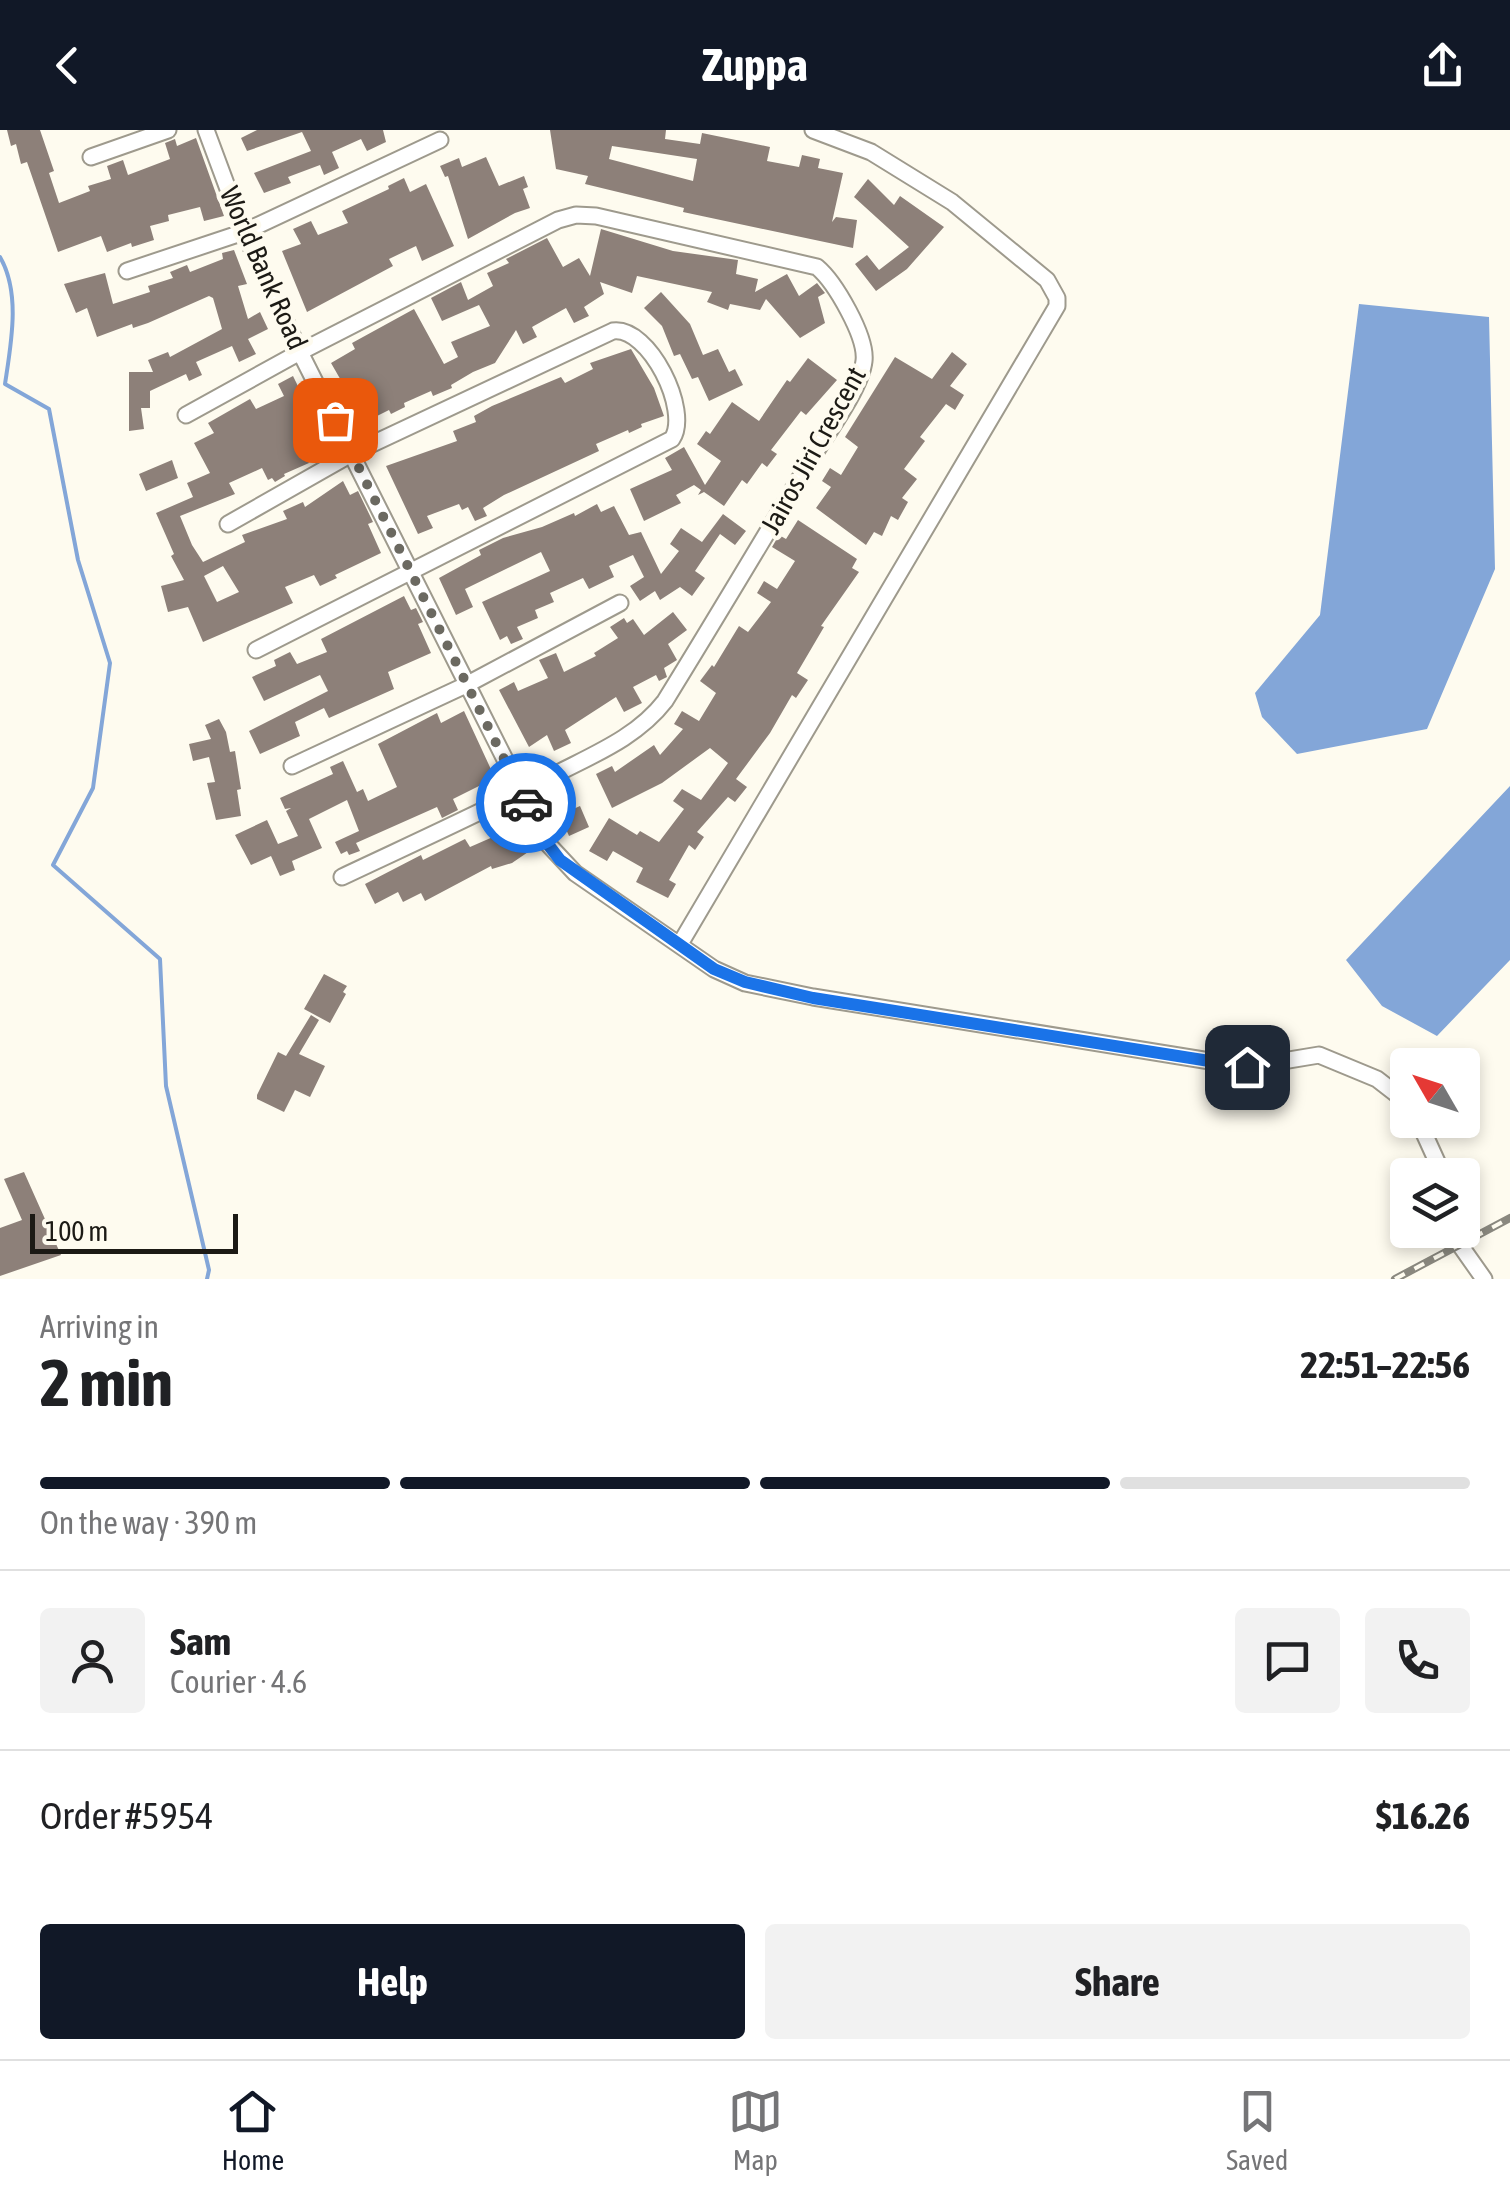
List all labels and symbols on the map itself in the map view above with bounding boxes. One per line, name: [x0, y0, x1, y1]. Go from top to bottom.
street label: World Bank Road: [214, 182, 314, 354]
street label: Jairos Jiri Crescent: [754, 361, 872, 539]
pin: [293, 378, 378, 463]
courier: [476, 753, 576, 853]
pin: [1205, 1025, 1290, 1110]
north arrow: [1390, 1048, 1480, 1138]
scale bar: [30, 1209, 238, 1254]

